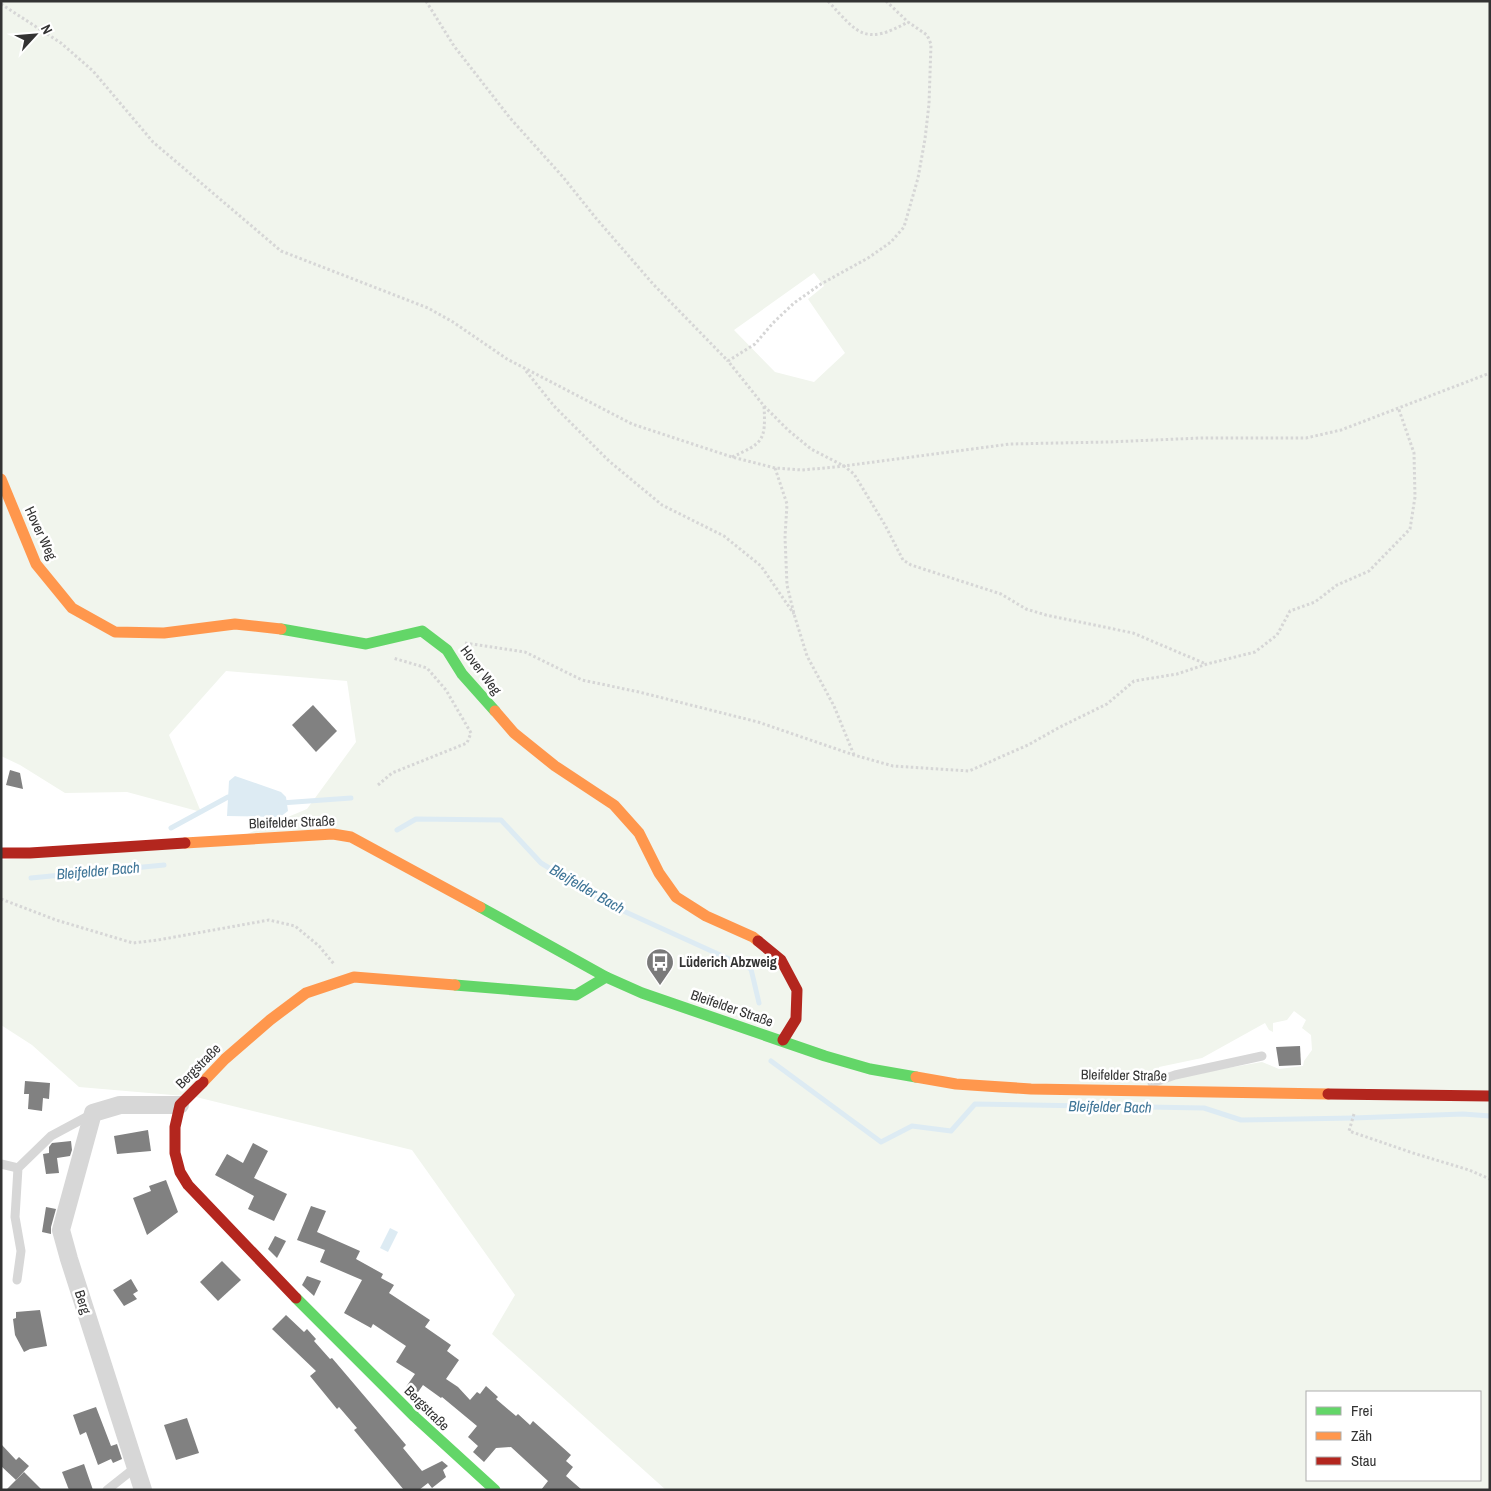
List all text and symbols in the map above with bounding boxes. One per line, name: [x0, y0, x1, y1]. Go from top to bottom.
north arrow: [10, 10, 60, 60]
text: N: [37, 22, 57, 37]
street label: Hover Weg: [21, 503, 62, 563]
street label: Hover Weg: [457, 642, 506, 699]
street label: Bleifelder Straße: [249, 812, 335, 832]
water label: Bleifelder Bach: [55, 856, 141, 885]
water label: Bleifelder Bach: [546, 859, 629, 919]
bus stop icon: Lüderich Abzweig: [645, 947, 675, 986]
place label: Lüderich Abzweig: [679, 953, 777, 971]
street label: Bleifelder Straße: [688, 985, 776, 1031]
street label: Bergstraße: [172, 1040, 224, 1092]
street label: Bleifelder Straße: [1081, 1065, 1167, 1085]
water label: Bleifelder Bach: [1068, 1095, 1152, 1118]
street label: Berg: [71, 1288, 95, 1317]
street label: Bergstraße: [401, 1382, 453, 1434]
legend: [1306, 1391, 1481, 1481]
text: Frei: [1351, 1400, 1373, 1421]
text: Zäh: [1351, 1425, 1372, 1446]
text: Stau: [1351, 1450, 1376, 1471]

